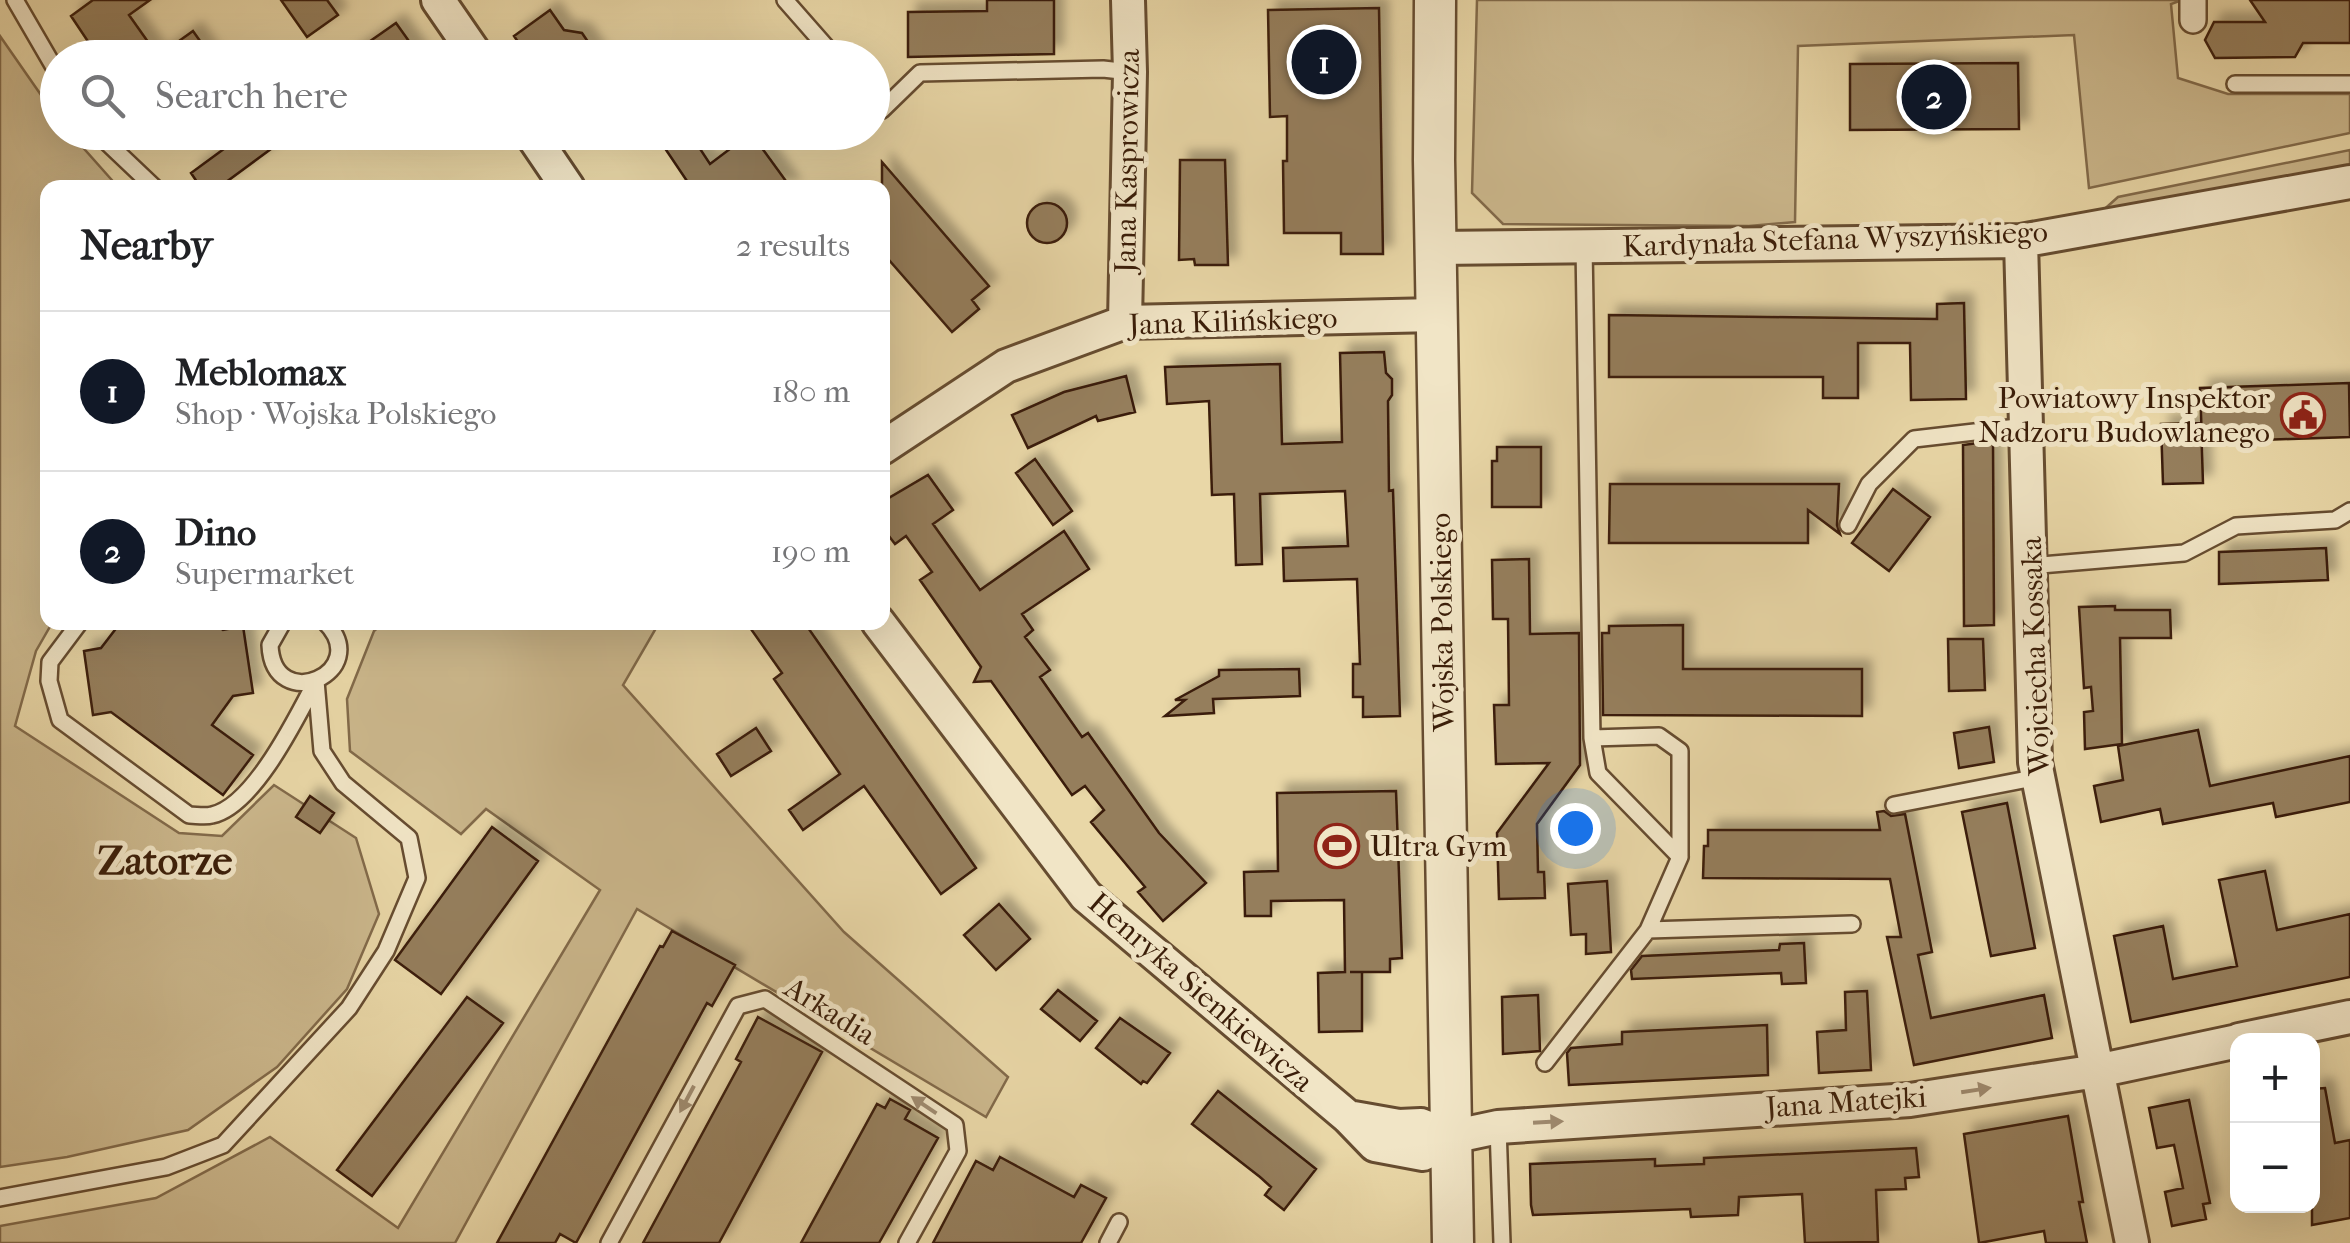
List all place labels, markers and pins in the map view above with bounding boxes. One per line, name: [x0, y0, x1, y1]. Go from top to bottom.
pin: 1: [1292, 24, 1356, 100]
pin: 2: [1902, 59, 1966, 134]
place label: Powiatowy Inspektor Nadzoru Budowlanego: [1978, 381, 2270, 450]
public building icon: Powiatowy Inspektor Nadzoru Budowlanego: [2280, 392, 2326, 438]
sports icon: Ultra Gym: [1314, 823, 1360, 869]
place label: Ultra Gym: [1370, 829, 1507, 864]

